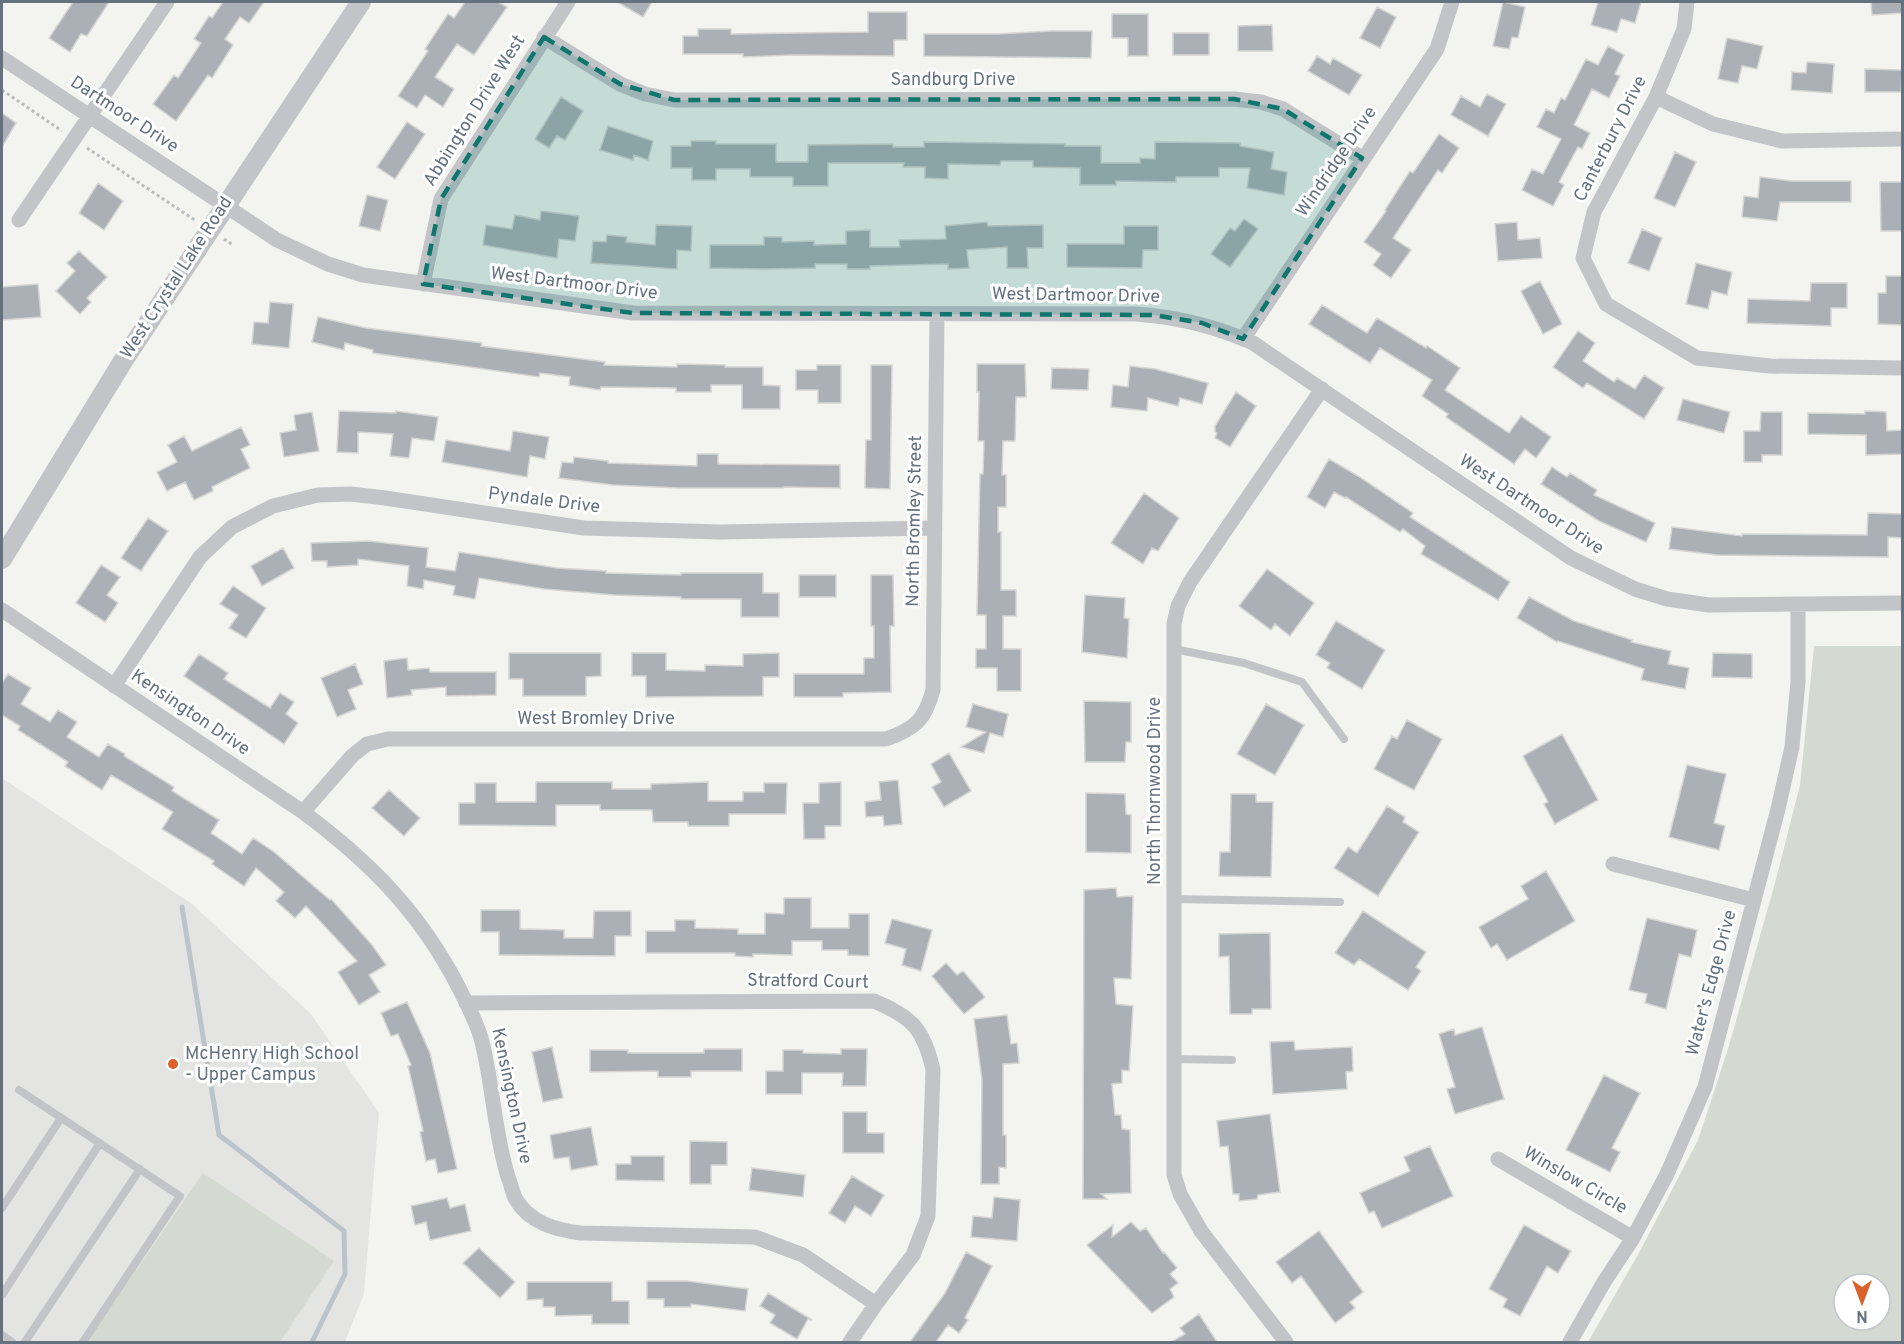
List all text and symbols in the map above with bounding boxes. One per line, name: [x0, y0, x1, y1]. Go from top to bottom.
street label: Abbington Drive West: [419, 31, 531, 191]
street label: Sandburg Drive: [891, 69, 1015, 92]
street label: Dartmoor Drive: [65, 71, 183, 159]
street label: Canterbury Drive: [1569, 72, 1653, 206]
street label: Windridge Drive: [1292, 102, 1382, 222]
street label: West Crystal Lake Road: [116, 192, 238, 364]
street label: West Dartmoor Drive: [489, 262, 659, 306]
street label: West Dartmoor Drive: [992, 283, 1160, 309]
street label: North Bromley Street: [902, 435, 928, 607]
street label: West Dartmoor Drive: [1454, 450, 1608, 560]
street label: Pyndale Drive: [487, 483, 601, 519]
street label: Kensington Drive: [126, 665, 254, 761]
street label: North Thornwood Drive: [1144, 697, 1167, 885]
street label: West Bromley Drive: [517, 708, 675, 731]
street label: Water’s Edge Drive: [1681, 908, 1743, 1058]
street label: Stratford Court: [747, 969, 869, 995]
street label: Kensington Drive: [485, 1026, 537, 1166]
place label: McHenry High School - Upper Campus: [185, 1043, 359, 1087]
marker: McHenry High School - Upper Campus: [166, 1057, 180, 1071]
street label: Winslow Circle: [1519, 1142, 1631, 1220]
north arrow: [1832, 1272, 1892, 1332]
text: N: [1856, 1305, 1868, 1325]

